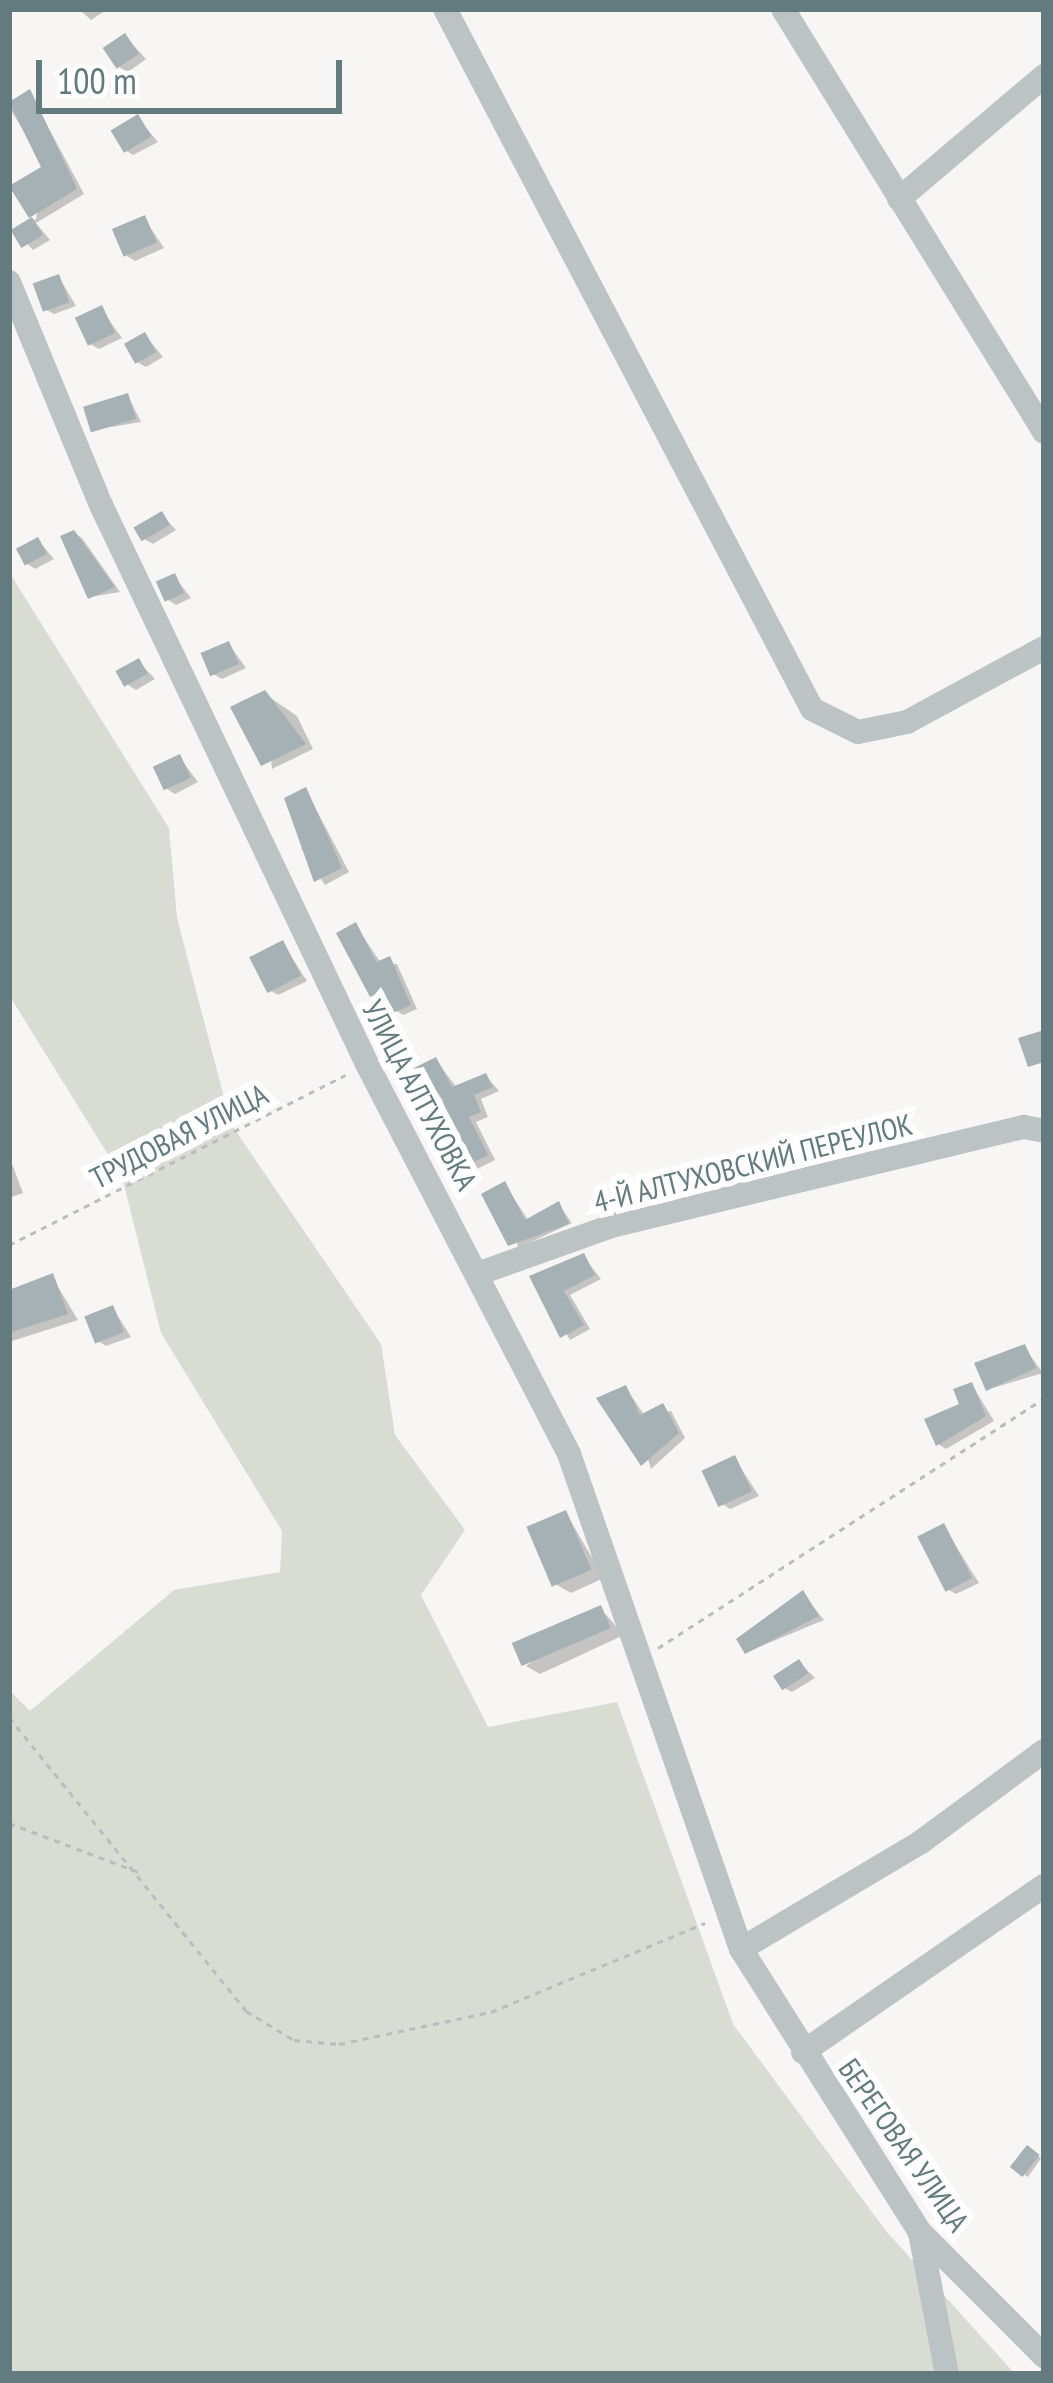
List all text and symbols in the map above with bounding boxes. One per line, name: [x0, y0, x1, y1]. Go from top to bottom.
scale bar: [42, 36, 348, 110]
text: 100 m: [57, 57, 137, 104]
street label: УЛИЦА АЛТУХОВКА: [355, 993, 485, 1197]
street label: ТРУДОВАЯ УЛИЦА: [84, 1076, 274, 1196]
street label: 4-Й АЛТУХОВСКИЙ ПЕРЕУЛОК: [590, 1106, 916, 1220]
street label: БЕРЕГОВАЯ УЛИЦА: [831, 2052, 977, 2238]

